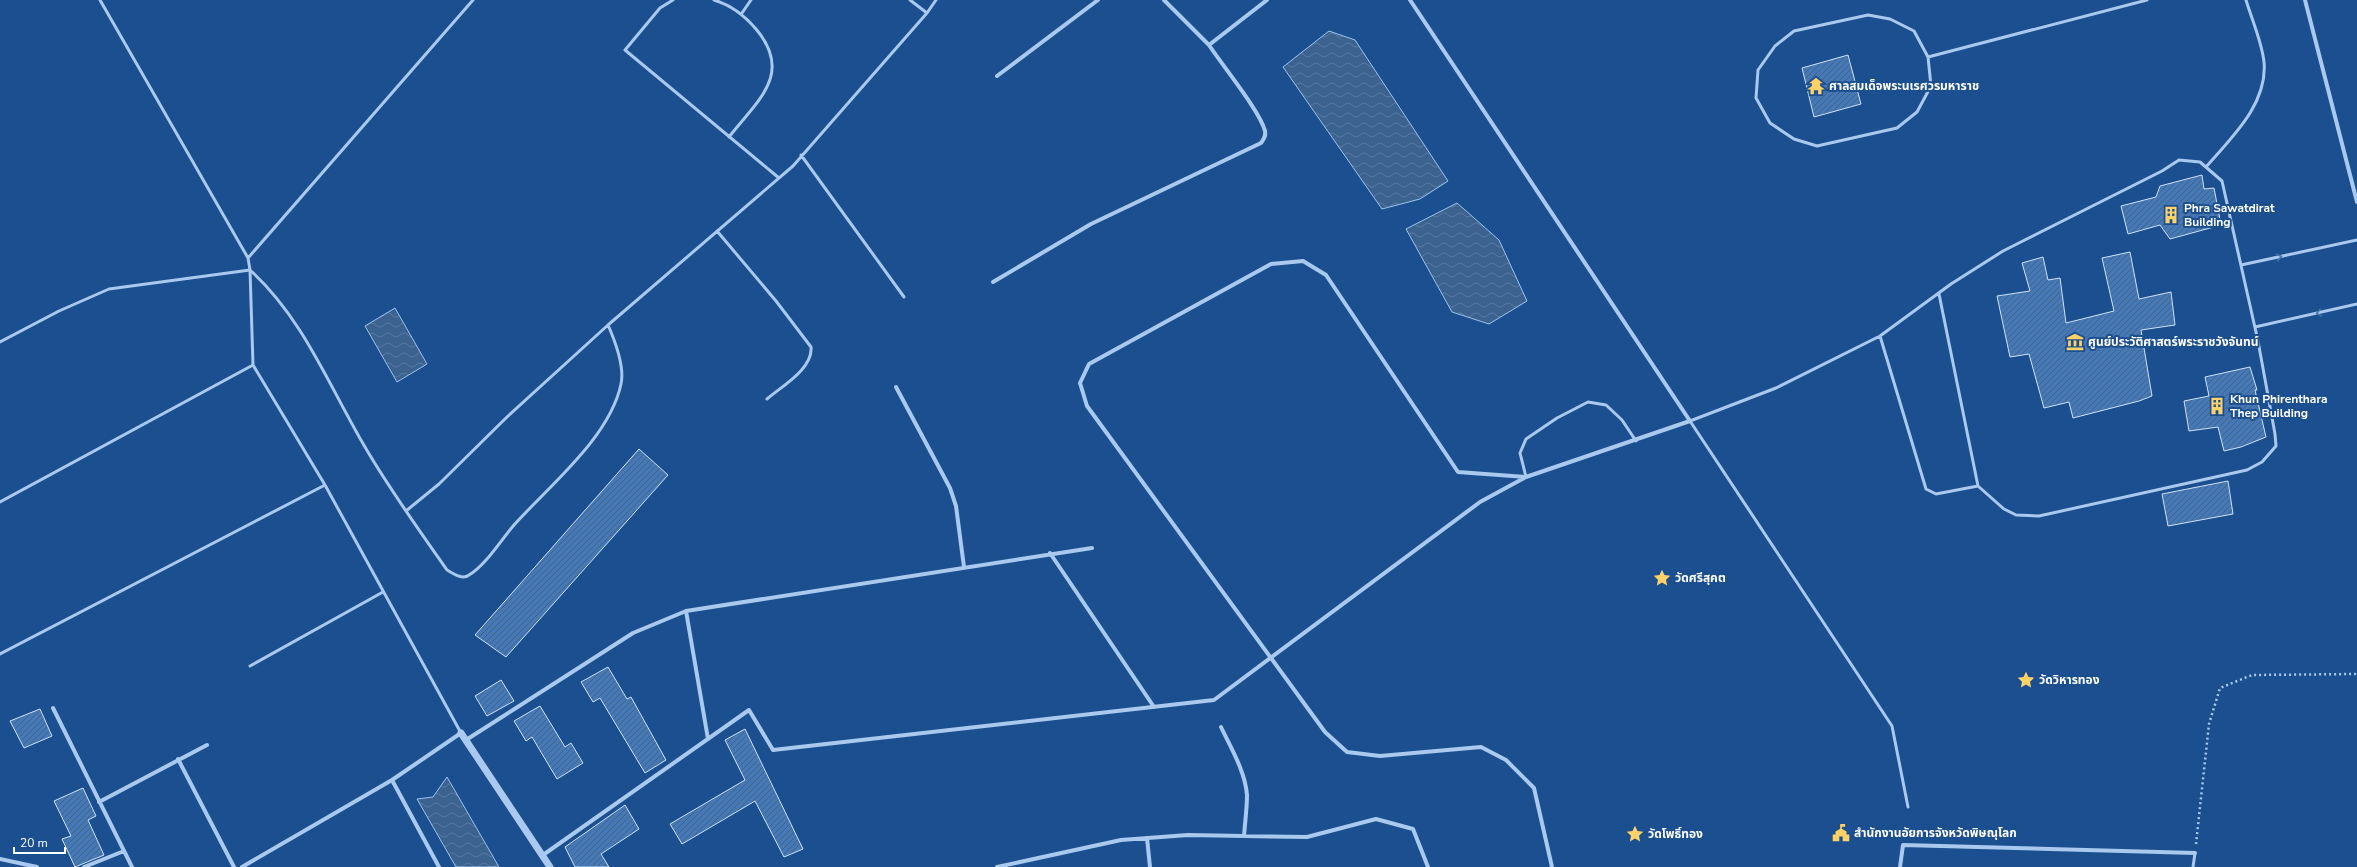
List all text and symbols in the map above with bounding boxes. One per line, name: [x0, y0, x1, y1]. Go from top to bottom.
temple icon: ศาลสมเด็จพระนเรศวรมหาราช: [1806, 76, 1826, 96]
place label: ศาลสมเด็จพระนเรศวรมหาราช: [1829, 78, 1979, 94]
place label: Phra Sawatdirat Building: [2184, 200, 2275, 230]
building icon: Phra Sawatdirat Building: [2161, 205, 2181, 225]
one-way arrow: [2276, 253, 2282, 261]
one-way arrow: [2316, 308, 2322, 316]
museum icon: ศูนย์ประวัติศาสตร์พระราชวังจันทน์: [2065, 332, 2085, 352]
place label: ศูนย์ประวัติศาสตร์พระราชวังจันทน์: [2088, 334, 2259, 350]
place label: Khun Phirenthara Thep Building: [2230, 391, 2328, 421]
building icon: Khun Phirenthara Thep Building: [2207, 396, 2227, 416]
place icon: วัดศรีสุคต: [1652, 568, 1672, 588]
place label: วัดศรีสุคต: [1675, 570, 1726, 586]
place icon: วัดวิหารทอง: [2016, 670, 2036, 690]
place label: วัดวิหารทอง: [2039, 672, 2100, 688]
public building icon: สำนักงานอัยการจังหวัดพิษณุโลก: [1831, 823, 1851, 843]
place icon: วัดโพธิ์ทอง: [1625, 824, 1645, 844]
place label: สำนักงานอัยการจังหวัดพิษณุโลก: [1854, 825, 2017, 841]
place label: วัดโพธิ์ทอง: [1648, 826, 1703, 842]
scale bar: [14, 829, 65, 855]
text: 20 m: [20, 835, 48, 851]

